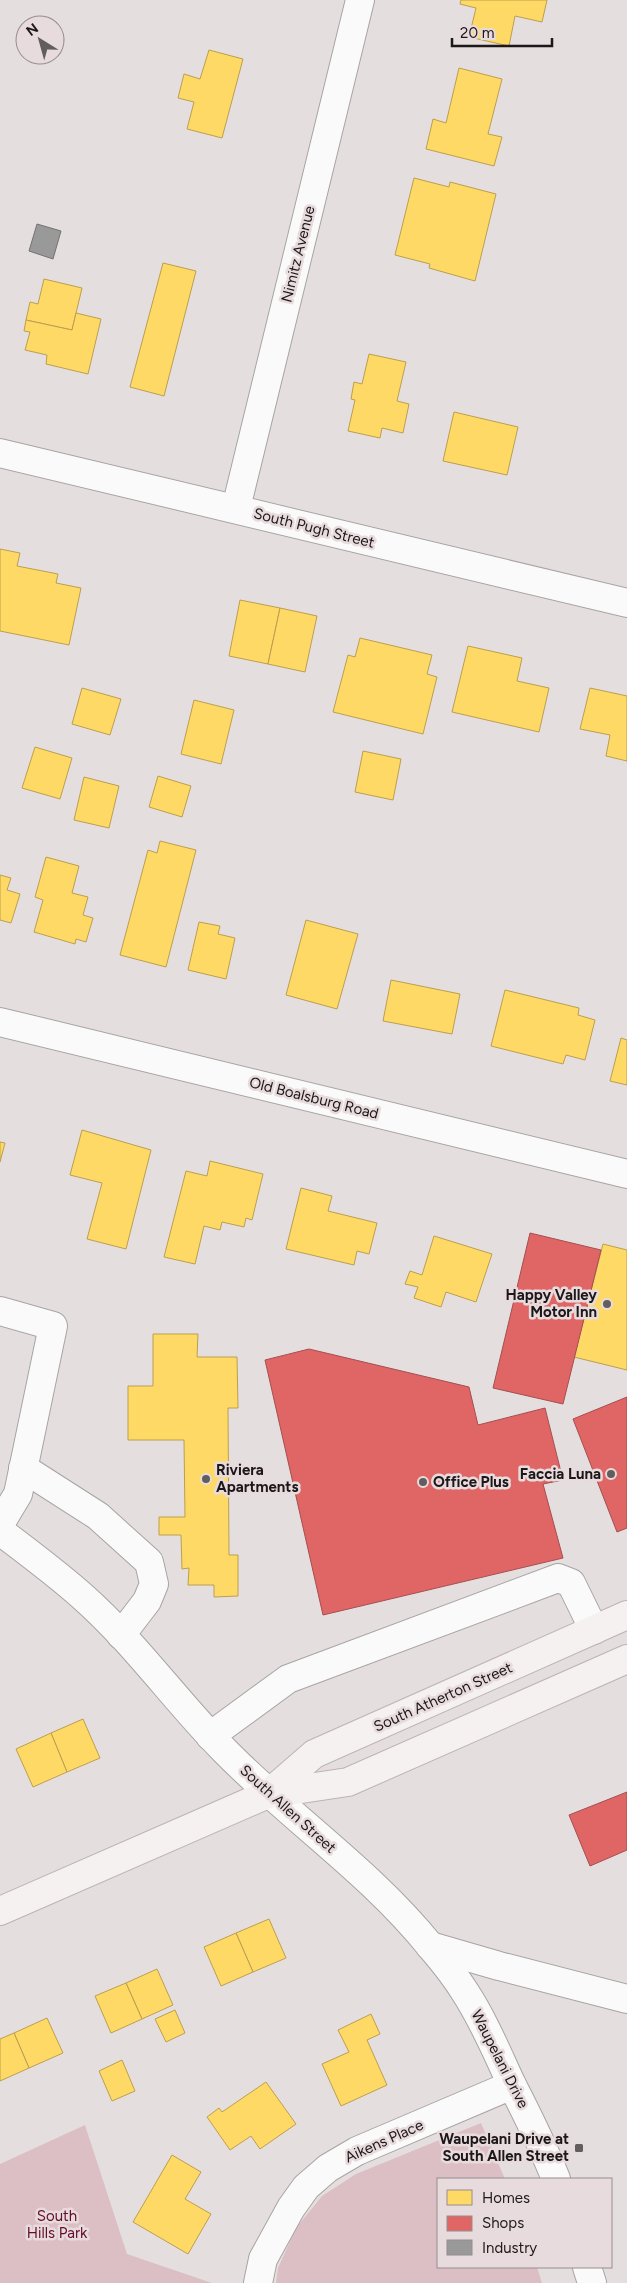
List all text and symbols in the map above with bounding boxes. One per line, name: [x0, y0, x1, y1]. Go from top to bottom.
north arrow: [15, 15, 65, 65]
scale bar: [452, 15, 552, 47]
text: N: [23, 20, 42, 40]
text: 20 m: [460, 24, 494, 42]
street label: Nimitz Avenue: [277, 204, 319, 304]
street label: South Pugh Street: [252, 504, 377, 552]
street label: Old Boalsburg Road: [248, 1073, 380, 1123]
place label: Happy Valley Motor Inn: [506, 1286, 597, 1321]
marker: Happy Valley Motor Inn: [601, 1298, 613, 1310]
place label: Riviera Apartments: [216, 1461, 298, 1496]
place label: Faccia Luna: [520, 1465, 601, 1483]
marker: Faccia Luna: [605, 1468, 617, 1480]
marker: Riviera Apartments: [200, 1473, 212, 1485]
place label: Office Plus: [433, 1473, 509, 1491]
marker: Office Plus: [417, 1476, 429, 1488]
street label: South Atherton Street: [371, 1658, 515, 1736]
street label: South Allen Street: [236, 1761, 340, 1857]
street label: Waupelani Drive: [467, 2007, 533, 2111]
street label: Aikens Place: [342, 2116, 426, 2166]
place label: Waupelani Drive at South Allen Street: [439, 2130, 569, 2165]
marker: Waupelani Drive at South Allen Street: [573, 2142, 585, 2154]
legend: [437, 2178, 612, 2268]
text: Homes: [482, 2189, 530, 2207]
park label: South Hills Park: [27, 2207, 88, 2242]
text: Shops: [482, 2214, 524, 2232]
text: Industry: [482, 2239, 537, 2257]

